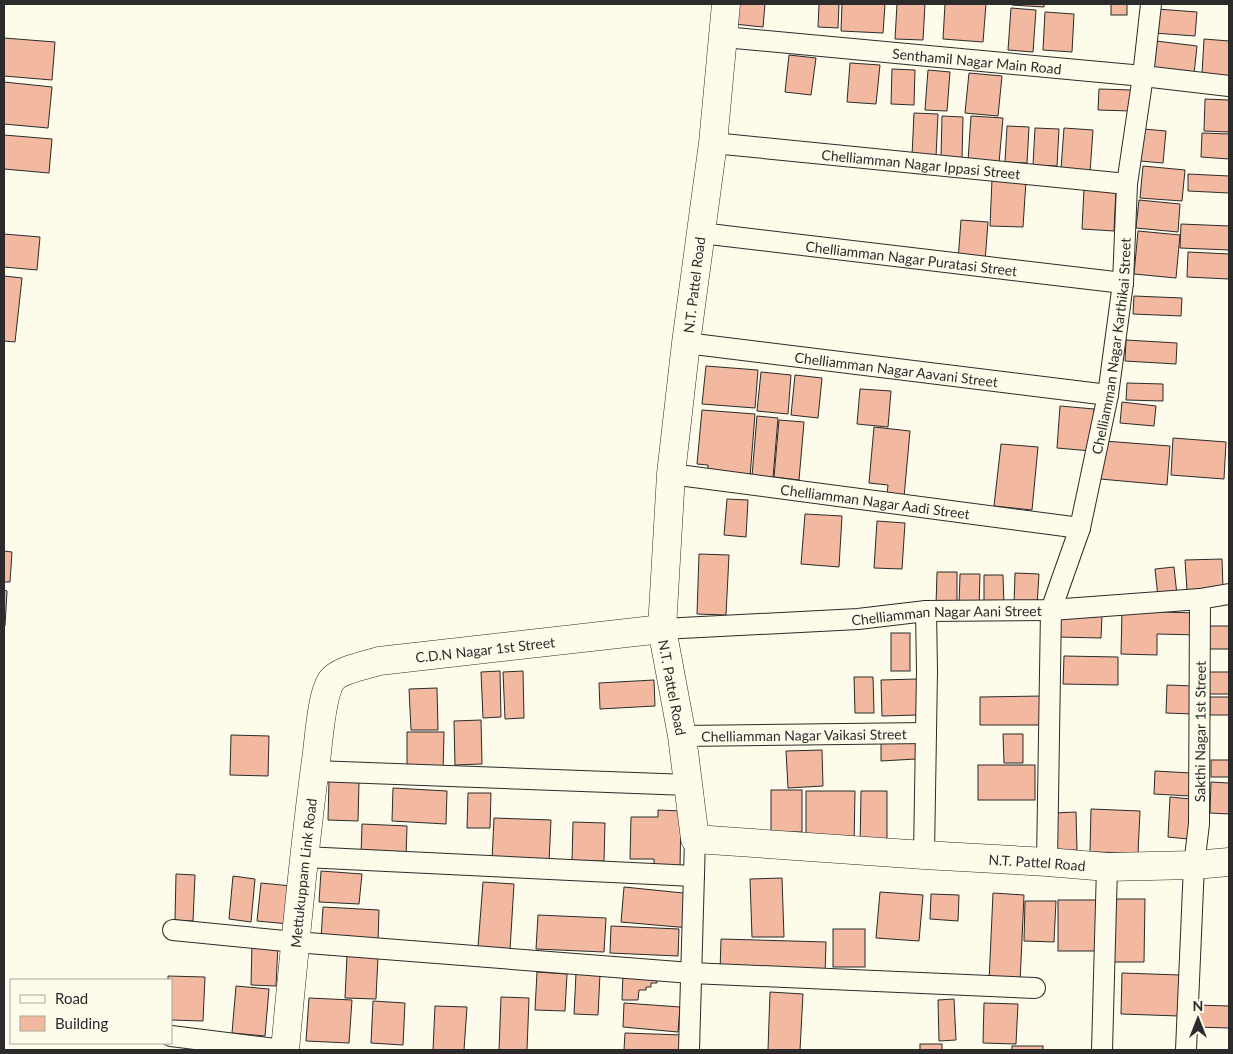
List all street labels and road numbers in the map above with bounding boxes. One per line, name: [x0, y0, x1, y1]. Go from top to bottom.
street label: Senthamil Nagar Main Road: [891, 44, 1062, 77]
street label: Chelliamman Nagar Ippasi Street: [821, 145, 1021, 182]
street label: N.T. Pattel Road: [680, 236, 708, 334]
street label: Chelliamman Nagar Puratasi Street: [805, 237, 1018, 279]
street label: Chelliamman Nagar Karthikai Street: [1087, 237, 1133, 456]
street label: Chelliamman Nagar Aavani Street: [794, 348, 999, 390]
street label: Chelliamman Nagar Aadi Street: [780, 480, 971, 522]
street label: Chelliamman Nagar Aani Street: [851, 602, 1042, 628]
street label: C.D.N Nagar 1st Street: [414, 633, 556, 665]
street label: N.T. Pattel Road: [656, 638, 690, 737]
street label: Sakthi Nagar 1st Street: [1191, 661, 1208, 802]
street label: Chelliamman Nagar Vaikasi Street: [701, 725, 907, 744]
street label: Mettukuppam Link Road: [286, 797, 319, 948]
street label: N.T. Pattel Road: [988, 850, 1086, 874]

